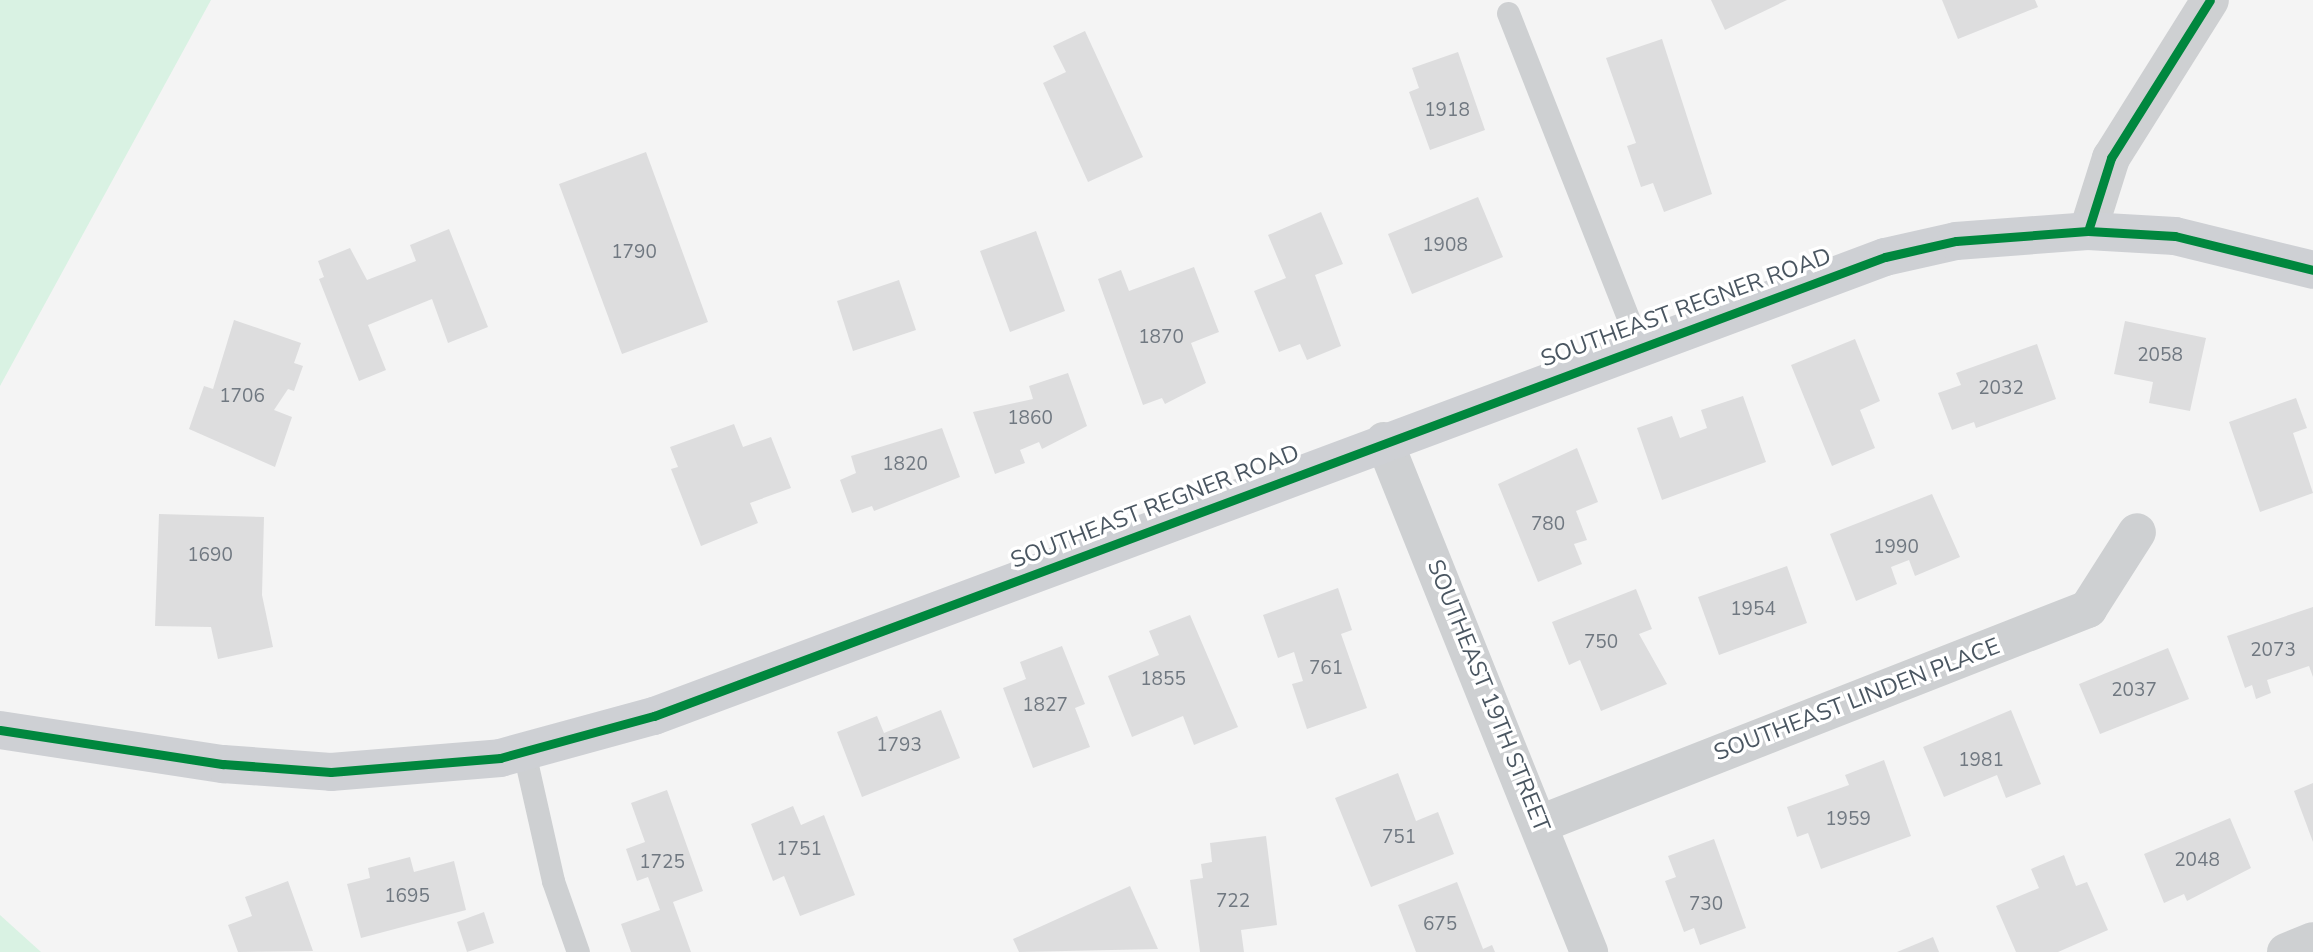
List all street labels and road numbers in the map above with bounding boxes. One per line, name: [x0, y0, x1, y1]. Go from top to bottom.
street label: SOUTHEAST REGNER ROAD: [1537, 243, 1835, 373]
street label: SOUTHEAST REGNER ROAD: [1007, 439, 1303, 575]
street label: SOUTHEAST 19TH STREET: [1421, 556, 1555, 836]
street label: SOUTHEAST LINDEN PLACE: [1710, 633, 2004, 767]

